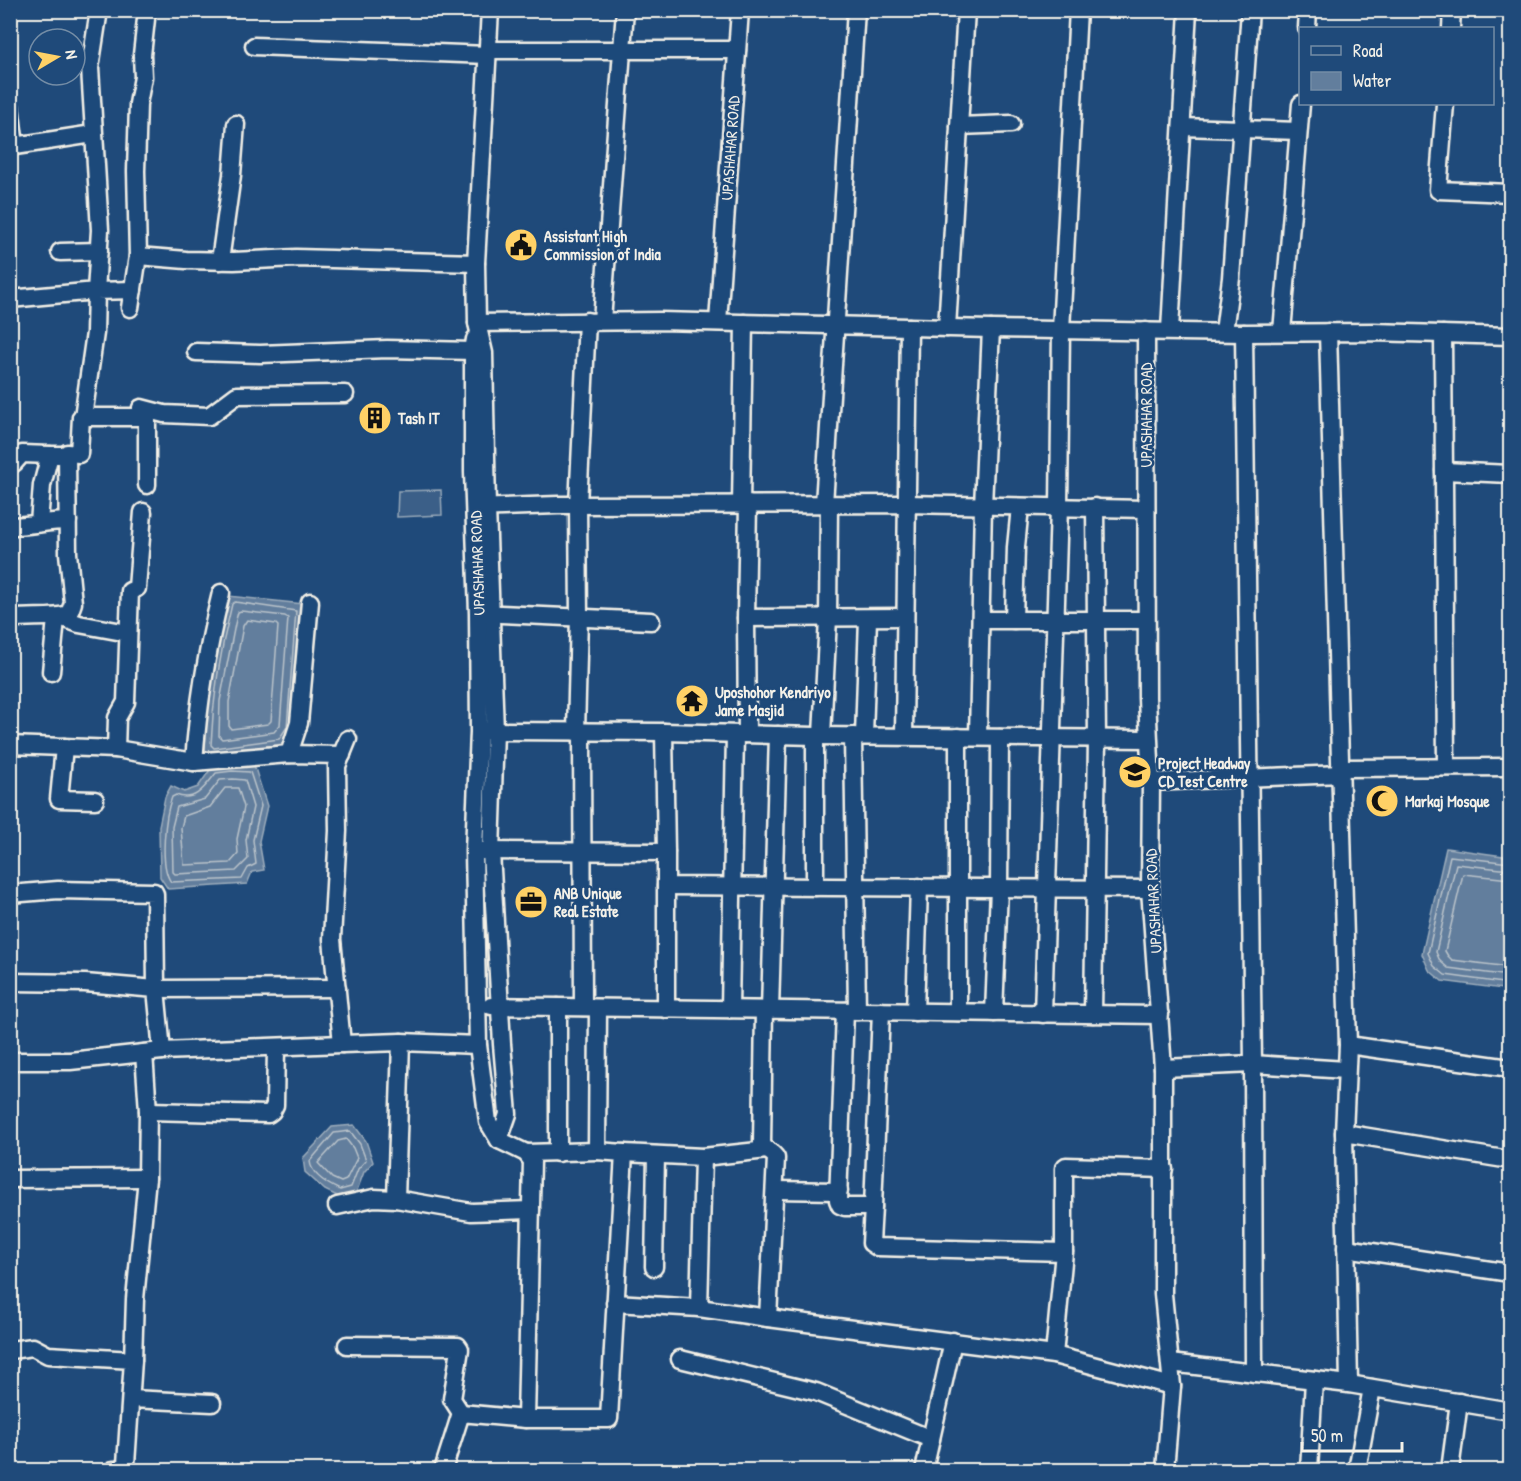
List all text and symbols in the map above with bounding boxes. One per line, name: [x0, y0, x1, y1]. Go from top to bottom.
north arrow: [27, 27, 87, 87]
legend: [1299, 27, 1494, 105]
text: Road: [1353, 38, 1383, 63]
text: N: [60, 48, 83, 61]
text: Water: [1353, 68, 1391, 93]
street label: UPASHAHAR ROAD: [715, 95, 745, 201]
place label: Assistant High Commission of India: [544, 225, 662, 265]
public building icon: Assistant High Commission of India: [503, 227, 539, 263]
street label: UPASHAHAR ROAD: [1135, 362, 1157, 467]
building icon: Tash IT: [357, 400, 393, 436]
place label: Tash IT: [397, 407, 440, 429]
street label: UPASHAHAR ROAD: [464, 510, 490, 616]
place label: Uposhohor Kendriyo Jame Masjid: [715, 681, 831, 721]
temple icon: Uposhohor Kendriyo Jame Masjid: [674, 683, 710, 719]
place label: Project Headway CD Test Centre: [1158, 752, 1251, 792]
school or university icon: Project Headway CD Test Centre: [1117, 754, 1153, 790]
mosque icon: Markaj Mosque: [1364, 783, 1400, 819]
place label: Markaj Mosque: [1405, 790, 1490, 813]
street label: UPASHAHAR ROAD: [1139, 848, 1167, 954]
place label: ANB Unique Real Estate: [554, 882, 623, 922]
office icon: ANB Unique Real Estate: [513, 884, 549, 920]
scale bar: [1302, 1415, 1402, 1453]
text: 50 m: [1311, 1423, 1343, 1448]

